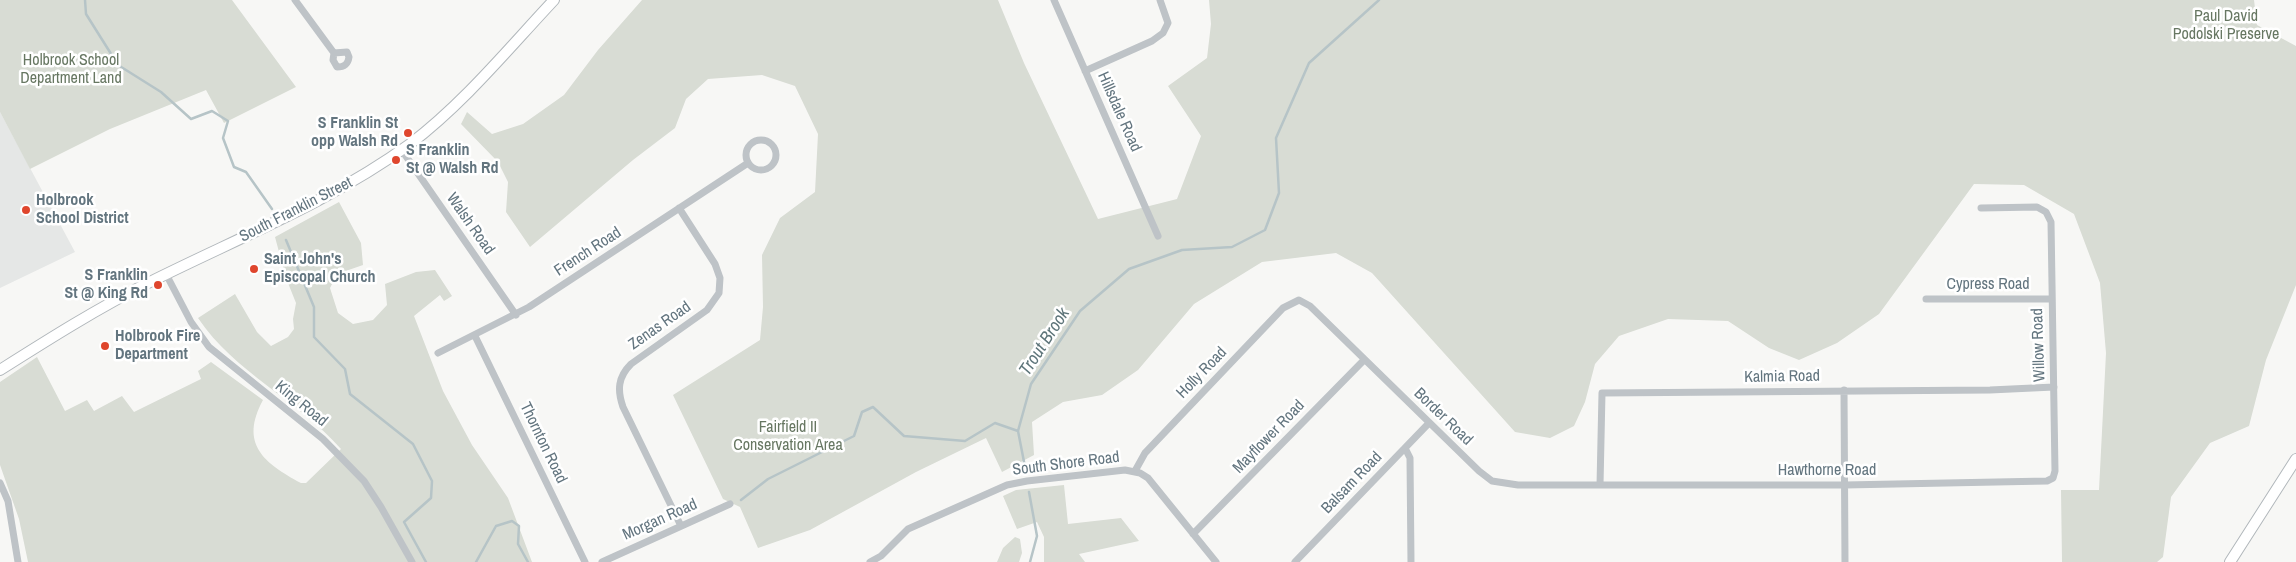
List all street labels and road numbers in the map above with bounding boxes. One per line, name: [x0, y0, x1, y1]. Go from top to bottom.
street label: Hillsdale Road: [1093, 69, 1145, 155]
street label: South Franklin Street: [236, 173, 356, 247]
street label: Walsh Road: [442, 189, 498, 259]
street label: French Road: [551, 223, 625, 281]
street label: Cypress Road: [1946, 275, 2030, 295]
street label: Zenas Road: [625, 298, 695, 354]
street label: Willow Road: [2028, 308, 2050, 382]
street label: Holly Road: [1173, 343, 1231, 403]
street label: Kalmia Road: [1744, 367, 1820, 387]
street label: King Road: [271, 377, 331, 431]
street label: Border Road: [1410, 384, 1476, 450]
street label: Mayflower Road: [1229, 396, 1309, 478]
street label: Thornton Road: [515, 399, 571, 487]
street label: South Shore Road: [1011, 448, 1121, 480]
street label: Balsam Road: [1318, 448, 1386, 518]
street label: Hawthorne Road: [1778, 461, 1876, 481]
street label: Morgan Road: [620, 495, 700, 545]

